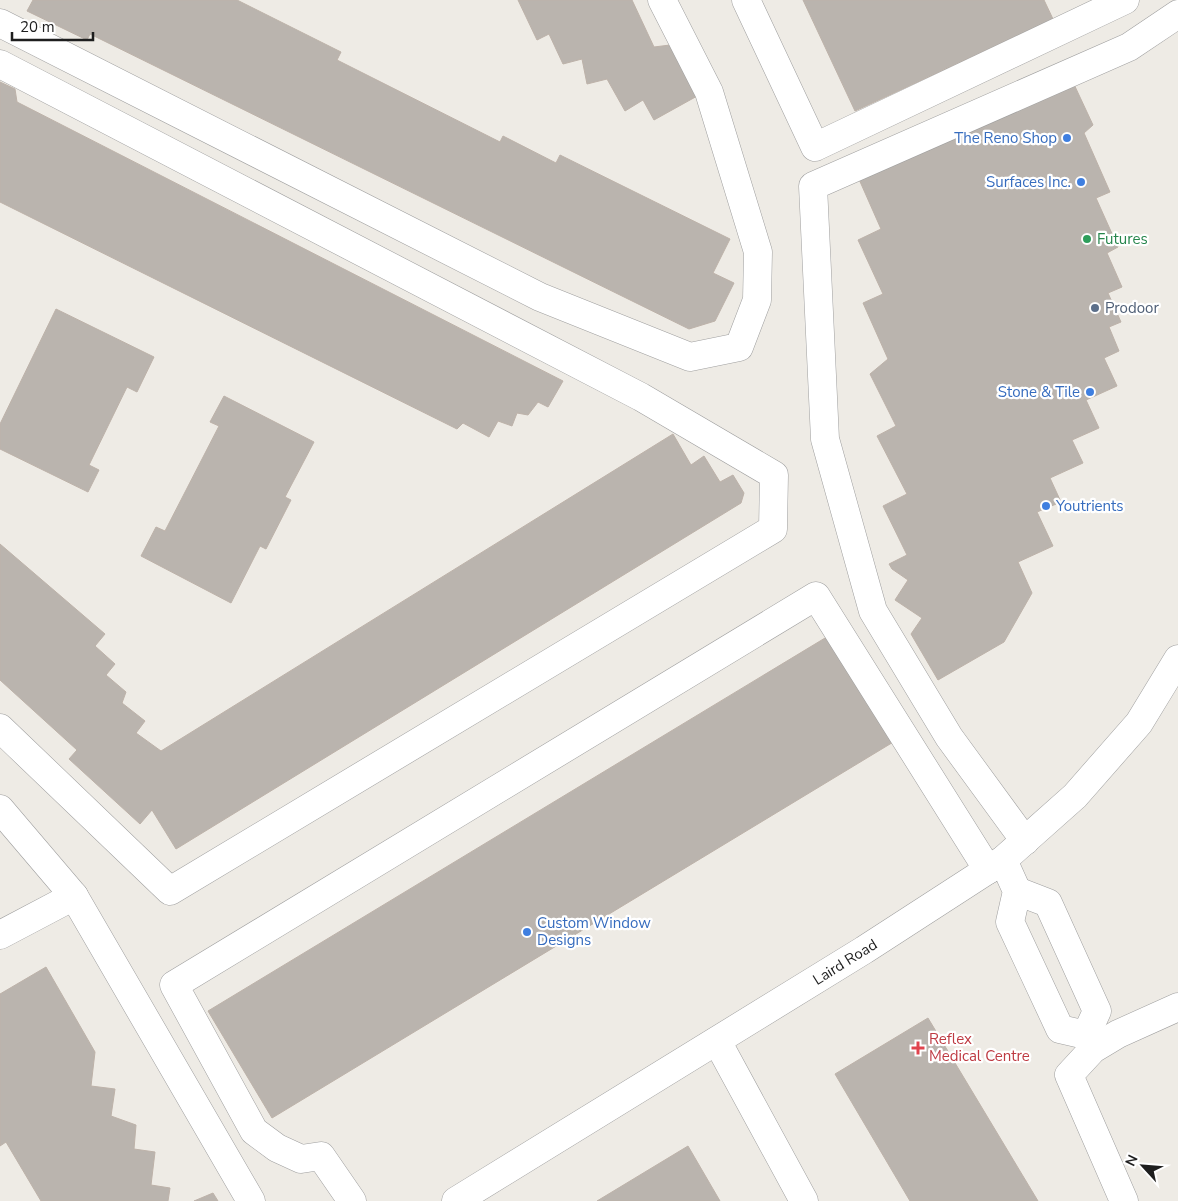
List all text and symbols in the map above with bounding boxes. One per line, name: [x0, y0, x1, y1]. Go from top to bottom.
scale bar: [12, 10, 94, 42]
text: 20 m: [20, 17, 55, 37]
place label: The Reno Shop: [954, 128, 1057, 148]
marker: The Reno Shop: [1061, 132, 1073, 144]
place label: Surfaces Inc.: [986, 172, 1071, 192]
marker: Surfaces Inc.: [1075, 176, 1087, 188]
place label: Futures: [1097, 229, 1148, 249]
marker: Futures: [1081, 233, 1093, 245]
place label: Prodoor: [1105, 298, 1159, 318]
marker: Prodoor: [1089, 302, 1101, 314]
place label: Stone & Tile: [998, 382, 1080, 402]
marker: Stone & Tile: [1084, 386, 1096, 398]
place label: Youtrients: [1055, 496, 1124, 516]
marker: Youtrients: [1040, 500, 1052, 512]
place label: Custom Window Designs: [537, 913, 651, 950]
marker: Custom Window Designs: [521, 926, 533, 938]
street label: Laird Road: [809, 934, 881, 990]
place label: Reflex Medical Centre: [929, 1029, 1030, 1066]
marker: Reflex Medical Centre: [911, 1041, 925, 1055]
north arrow: [1118, 1141, 1168, 1191]
text: N: [1121, 1152, 1143, 1169]

